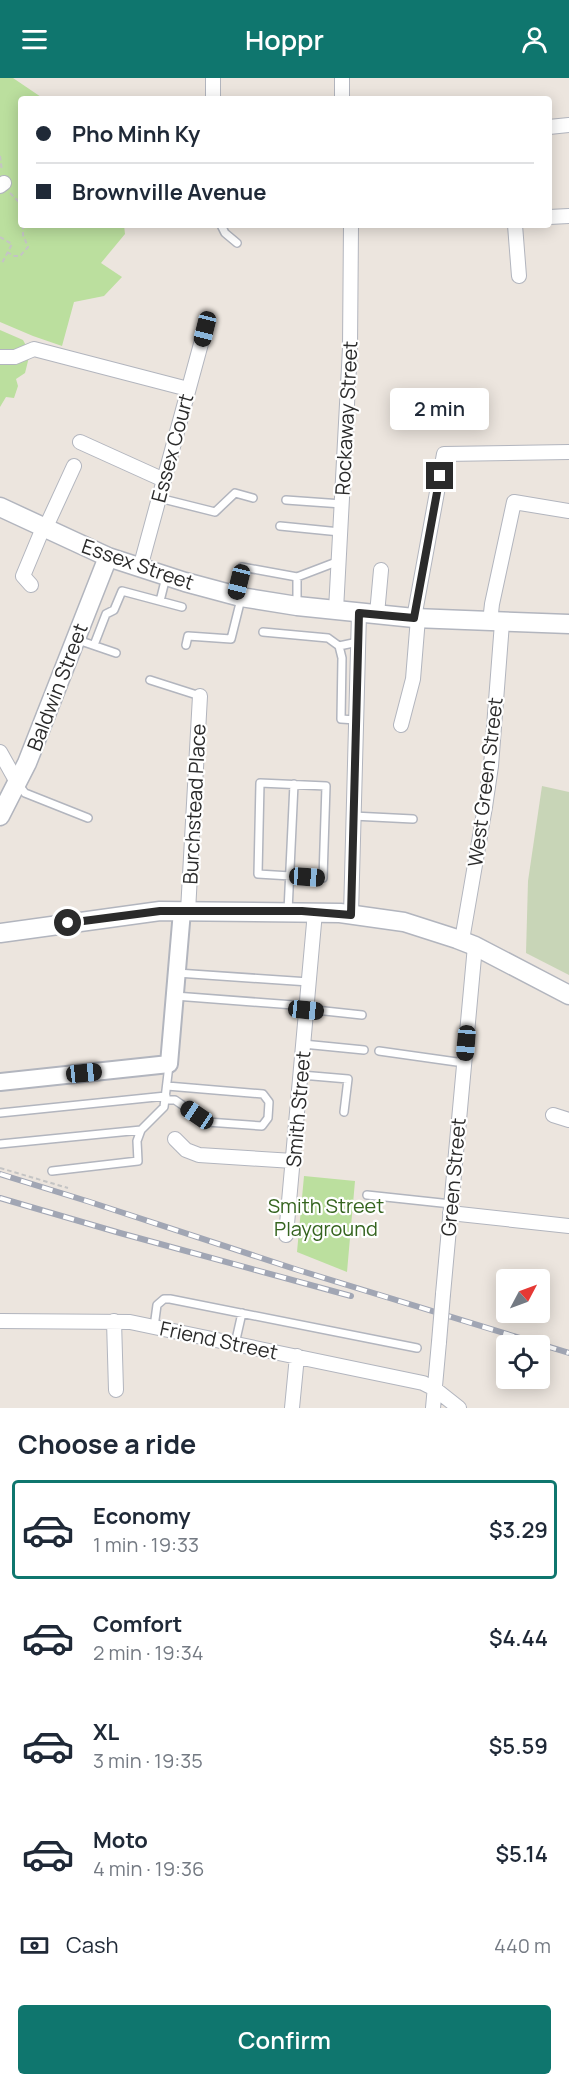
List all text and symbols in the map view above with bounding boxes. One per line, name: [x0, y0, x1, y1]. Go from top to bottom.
text: Hoppr: [245, 21, 324, 58]
icon: menu: [18, 23, 51, 56]
icon: person: [518, 23, 551, 56]
text: Pho Minh Ky: [72, 119, 200, 149]
text: Brownville Avenue: [72, 177, 267, 207]
car: [192, 309, 218, 349]
street label: Rockaway Street: [328, 340, 364, 496]
callout: 2 min: [390, 389, 490, 431]
street label: Essex Court: [145, 391, 199, 505]
text: 2 min: [414, 395, 465, 422]
route end: [426, 462, 453, 489]
street label: Essex Street: [78, 532, 198, 596]
car: [226, 562, 252, 602]
street label: Baldwin Street: [20, 619, 94, 755]
street label: West Green Street: [461, 696, 509, 868]
street label: Burchstead Place: [176, 723, 212, 885]
car: [288, 867, 326, 887]
route start: [54, 909, 81, 936]
car: [287, 999, 325, 1021]
car: [455, 1024, 477, 1062]
street label: Smith Street: [279, 1050, 317, 1168]
car: [65, 1062, 103, 1084]
car: [177, 1097, 217, 1133]
street label: Green Street: [434, 1117, 472, 1237]
park label: Smith Street Playground: [268, 1192, 384, 1242]
north arrow: [496, 1269, 550, 1323]
map controls: [496, 1269, 550, 1389]
street label: Friend Street: [158, 1314, 280, 1366]
button: locate: [496, 1335, 550, 1389]
text: Choose a ride: [18, 1425, 196, 1462]
text: Economy: [93, 1501, 191, 1531]
icon: car: [21, 1503, 75, 1557]
text: $3.29: [489, 1515, 548, 1545]
text: 1 min · 19:33: [93, 1531, 199, 1558]
text: Comfort: [93, 1609, 182, 1639]
icon: car: [21, 1611, 75, 1665]
text: $4.44: [489, 1623, 548, 1653]
text: 2 min · 19:34: [93, 1639, 203, 1666]
text: XL: [93, 1717, 119, 1747]
icon: car: [21, 1719, 75, 1773]
text: $5.59: [489, 1731, 548, 1761]
text: 3 min · 19:35: [93, 1747, 203, 1774]
text: Moto: [93, 1825, 148, 1855]
icon: car: [21, 1827, 75, 1881]
text: $5.14: [495, 1839, 548, 1869]
text: 4 min · 19:36: [93, 1855, 205, 1882]
icon: cash: [18, 1929, 51, 1962]
text: Cash: [66, 1930, 119, 1960]
text: 440 m: [494, 1932, 551, 1959]
button: Confirm: [18, 2005, 551, 2074]

